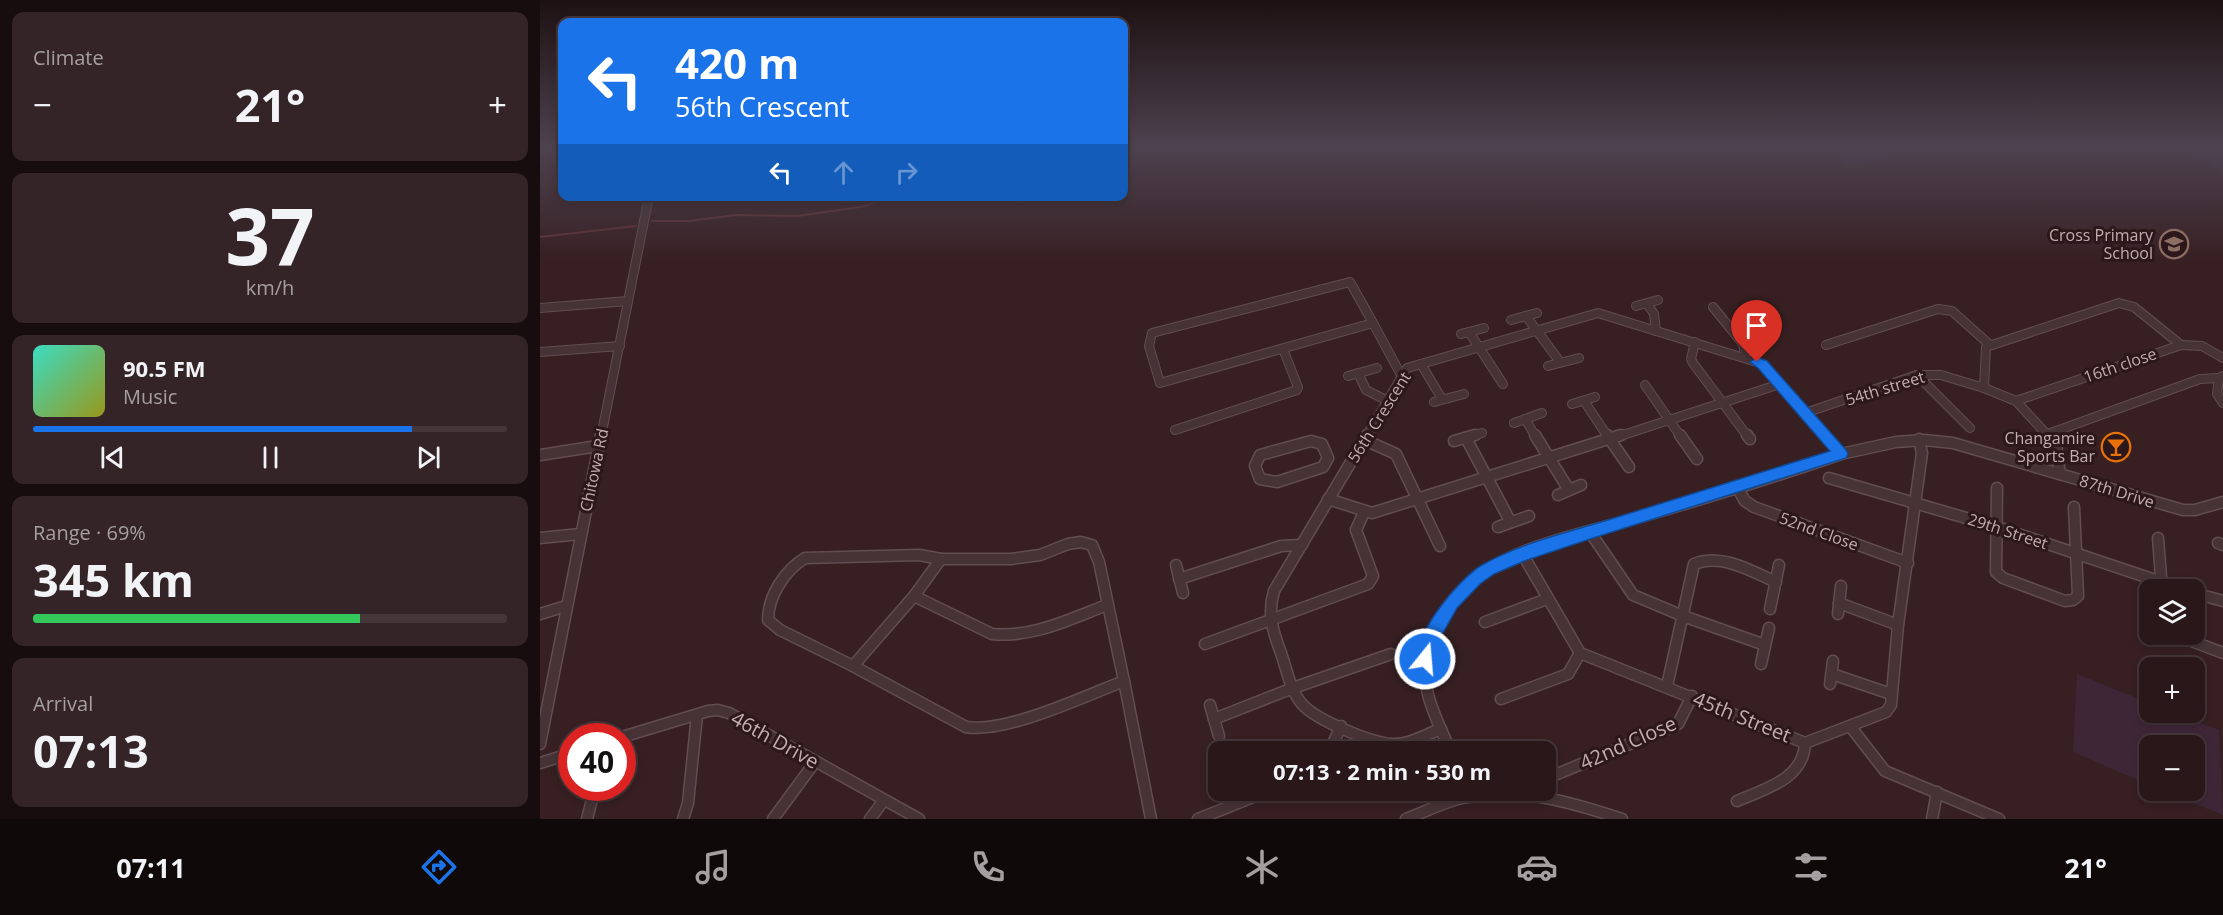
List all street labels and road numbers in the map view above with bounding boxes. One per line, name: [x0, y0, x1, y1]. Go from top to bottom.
street label: 16th close: [2081, 342, 2159, 388]
street label: 54th street: [1843, 365, 1927, 410]
street label: 56th Crescent: [1342, 367, 1416, 467]
street label: Chitowa Rd: [574, 426, 614, 514]
street label: 87th Drive: [2077, 469, 2157, 513]
street label: 52nd Close: [1777, 507, 1861, 555]
street label: 29th Street: [1965, 508, 2051, 554]
street label: 45th Street: [1689, 685, 1795, 748]
street label: 46th Drive: [727, 704, 824, 775]
street label: 42nd Close: [1575, 709, 1680, 776]

